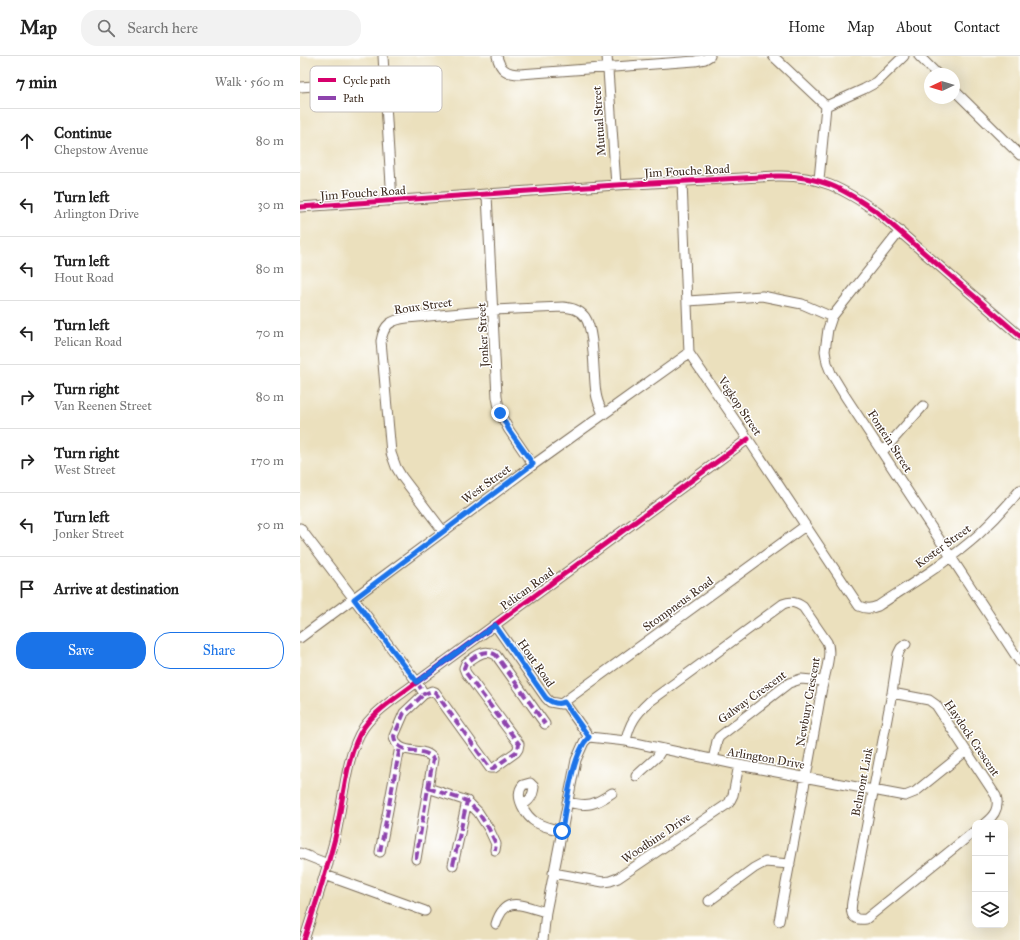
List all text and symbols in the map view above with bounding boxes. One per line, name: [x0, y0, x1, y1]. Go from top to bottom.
search box: [81, 10, 361, 46]
text: Map: [20, 16, 57, 39]
icon: search: [95, 17, 117, 39]
text: Search here: [127, 19, 198, 37]
text: Home: [788, 19, 825, 36]
text: Map: [847, 19, 874, 36]
text: About: [896, 19, 932, 36]
text: Contact: [954, 19, 1000, 36]
legend: [310, 66, 442, 112]
north arrow: [924, 68, 960, 104]
text: 7 min: [16, 72, 57, 93]
text: Walk · 560 m: [215, 74, 284, 90]
text: Cycle path: [343, 74, 390, 87]
street label: Mutual Street: [590, 85, 608, 156]
text: Path: [343, 92, 364, 105]
text: Continue: [54, 124, 112, 142]
icon: ahead: [16, 130, 38, 152]
text: 80 m: [256, 133, 284, 149]
text: Chepstow Avenue: [54, 142, 148, 158]
street label: Jim Fouche Road: [642, 162, 730, 181]
street label: Jim Fouche Road: [318, 183, 406, 204]
text: Turn left: [54, 188, 110, 206]
icon: left: [16, 194, 38, 216]
text: 30 m: [258, 197, 284, 213]
text: Arlington Drive: [54, 206, 139, 222]
text: Turn left: [54, 252, 110, 270]
icon: left: [16, 258, 38, 280]
text: 80 m: [256, 261, 284, 277]
text: Hout Road: [54, 270, 114, 286]
street label: Roux Street: [393, 295, 454, 317]
street label: Jonker Street: [474, 302, 493, 370]
text: Turn left: [54, 316, 110, 334]
icon: left: [16, 322, 38, 344]
text: 70 m: [256, 325, 284, 341]
text: Pelican Road: [54, 334, 122, 350]
street label: Vegkop Street: [714, 373, 765, 439]
text: Turn right: [54, 380, 119, 398]
icon: right: [16, 386, 38, 408]
text: 80 m: [256, 389, 284, 405]
text: Van Reenen Street: [54, 398, 152, 414]
route end: [491, 404, 509, 422]
street label: Fontein Street: [865, 407, 916, 475]
text: Turn right: [54, 444, 119, 462]
icon: right: [16, 450, 38, 472]
text: 170 m: [251, 453, 284, 469]
street label: West Street: [459, 461, 514, 506]
text: West Street: [54, 462, 116, 478]
text: Turn left: [54, 508, 110, 526]
icon: left: [16, 514, 38, 536]
text: 50 m: [257, 517, 284, 533]
street label: Koster Street: [913, 521, 974, 571]
text: Jonker Street: [54, 526, 124, 542]
street label: Pelican Road: [497, 565, 557, 613]
street label: Stompneus Road: [640, 574, 716, 634]
icon: arrive: [16, 578, 38, 600]
text: Arrive at destination: [54, 580, 179, 598]
button: Save: [16, 632, 146, 669]
button: Share: [154, 632, 284, 669]
street label: Hout Road: [514, 636, 558, 690]
street label: Newbury Crescent: [793, 656, 823, 748]
street label: Galway Crescent: [715, 667, 789, 726]
street label: Haydock Crescent: [941, 697, 1003, 779]
street label: Arlington Drive: [725, 744, 806, 773]
street label: Belmont Link: [848, 746, 876, 818]
street label: Woodbine Drive: [619, 810, 693, 866]
map controls: [972, 820, 1008, 928]
button: +: [972, 820, 1008, 856]
route start: [553, 822, 571, 840]
button: −: [972, 856, 1008, 892]
button: layers: [972, 892, 1008, 928]

